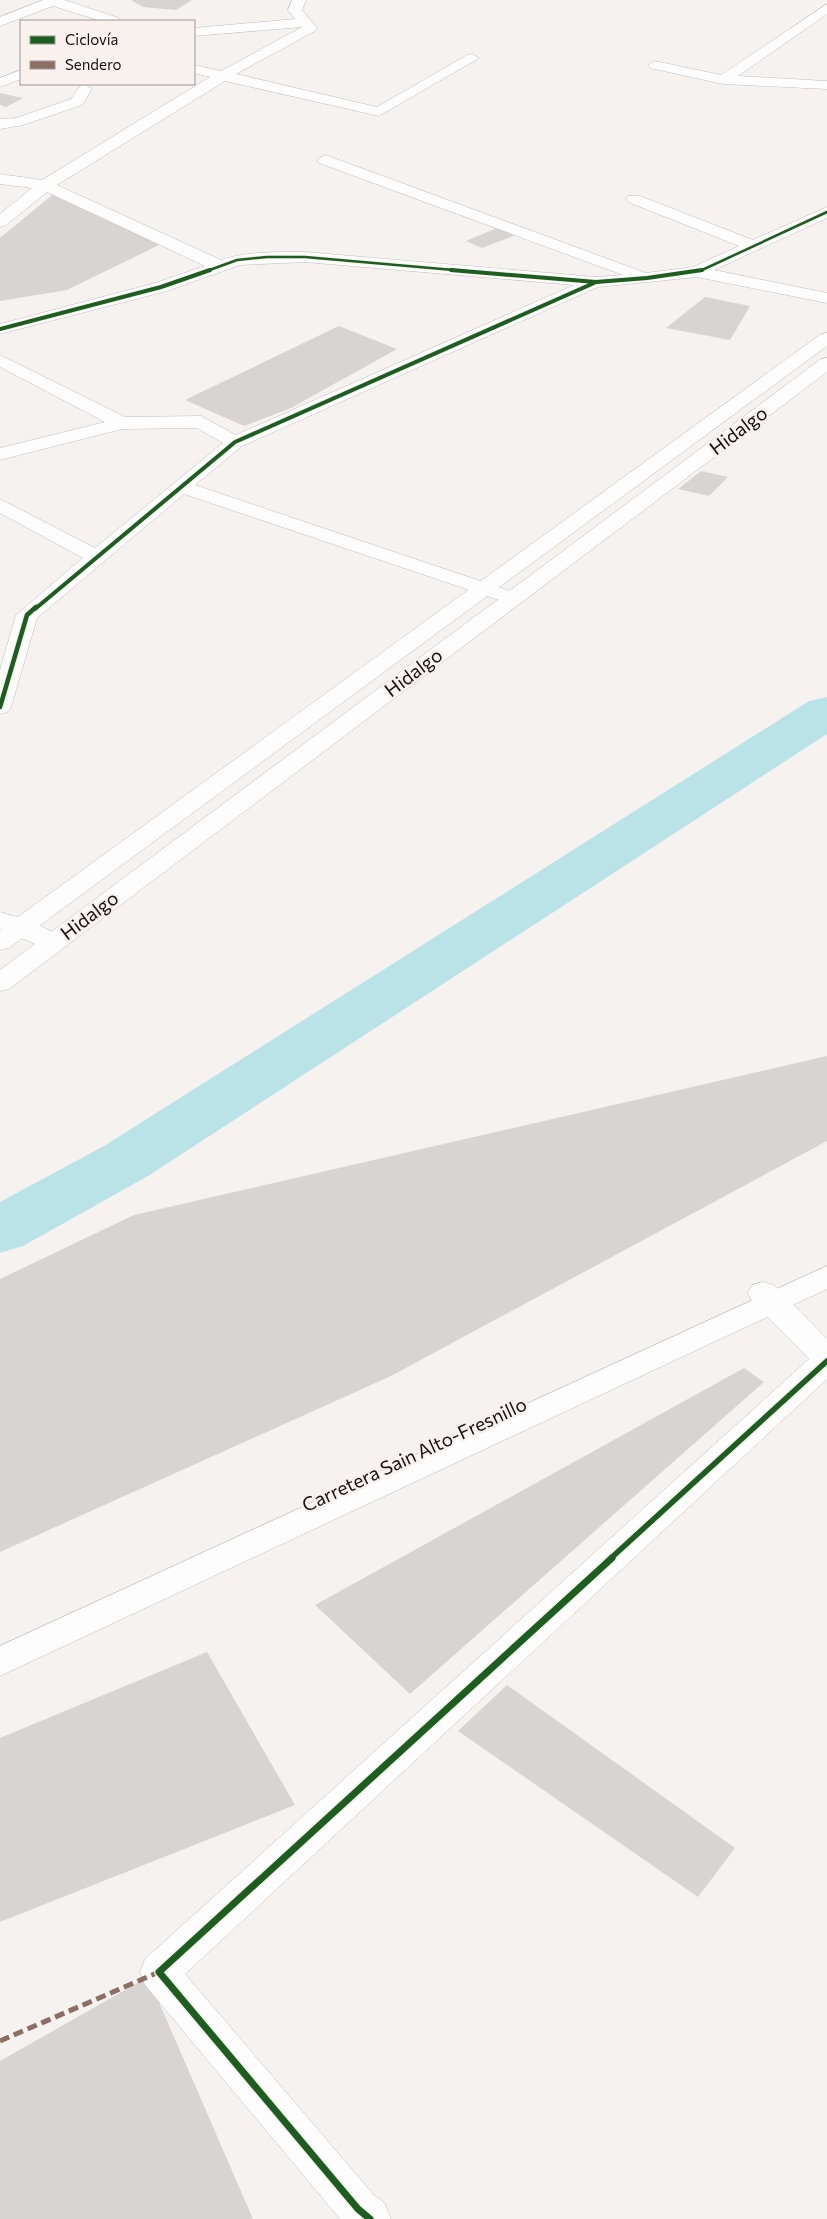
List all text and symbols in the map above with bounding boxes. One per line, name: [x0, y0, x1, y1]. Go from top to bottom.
legend: [20, 20, 195, 85]
text: Ciclovía: [65, 30, 118, 48]
text: Sendero: [65, 55, 122, 73]
street label: Hidalgo: [705, 401, 771, 459]
street label: Hidalgo: [380, 643, 446, 701]
street label: Hidalgo: [56, 886, 122, 944]
street label: Carretera Sain Alto-Fresnillo: [298, 1392, 530, 1516]

